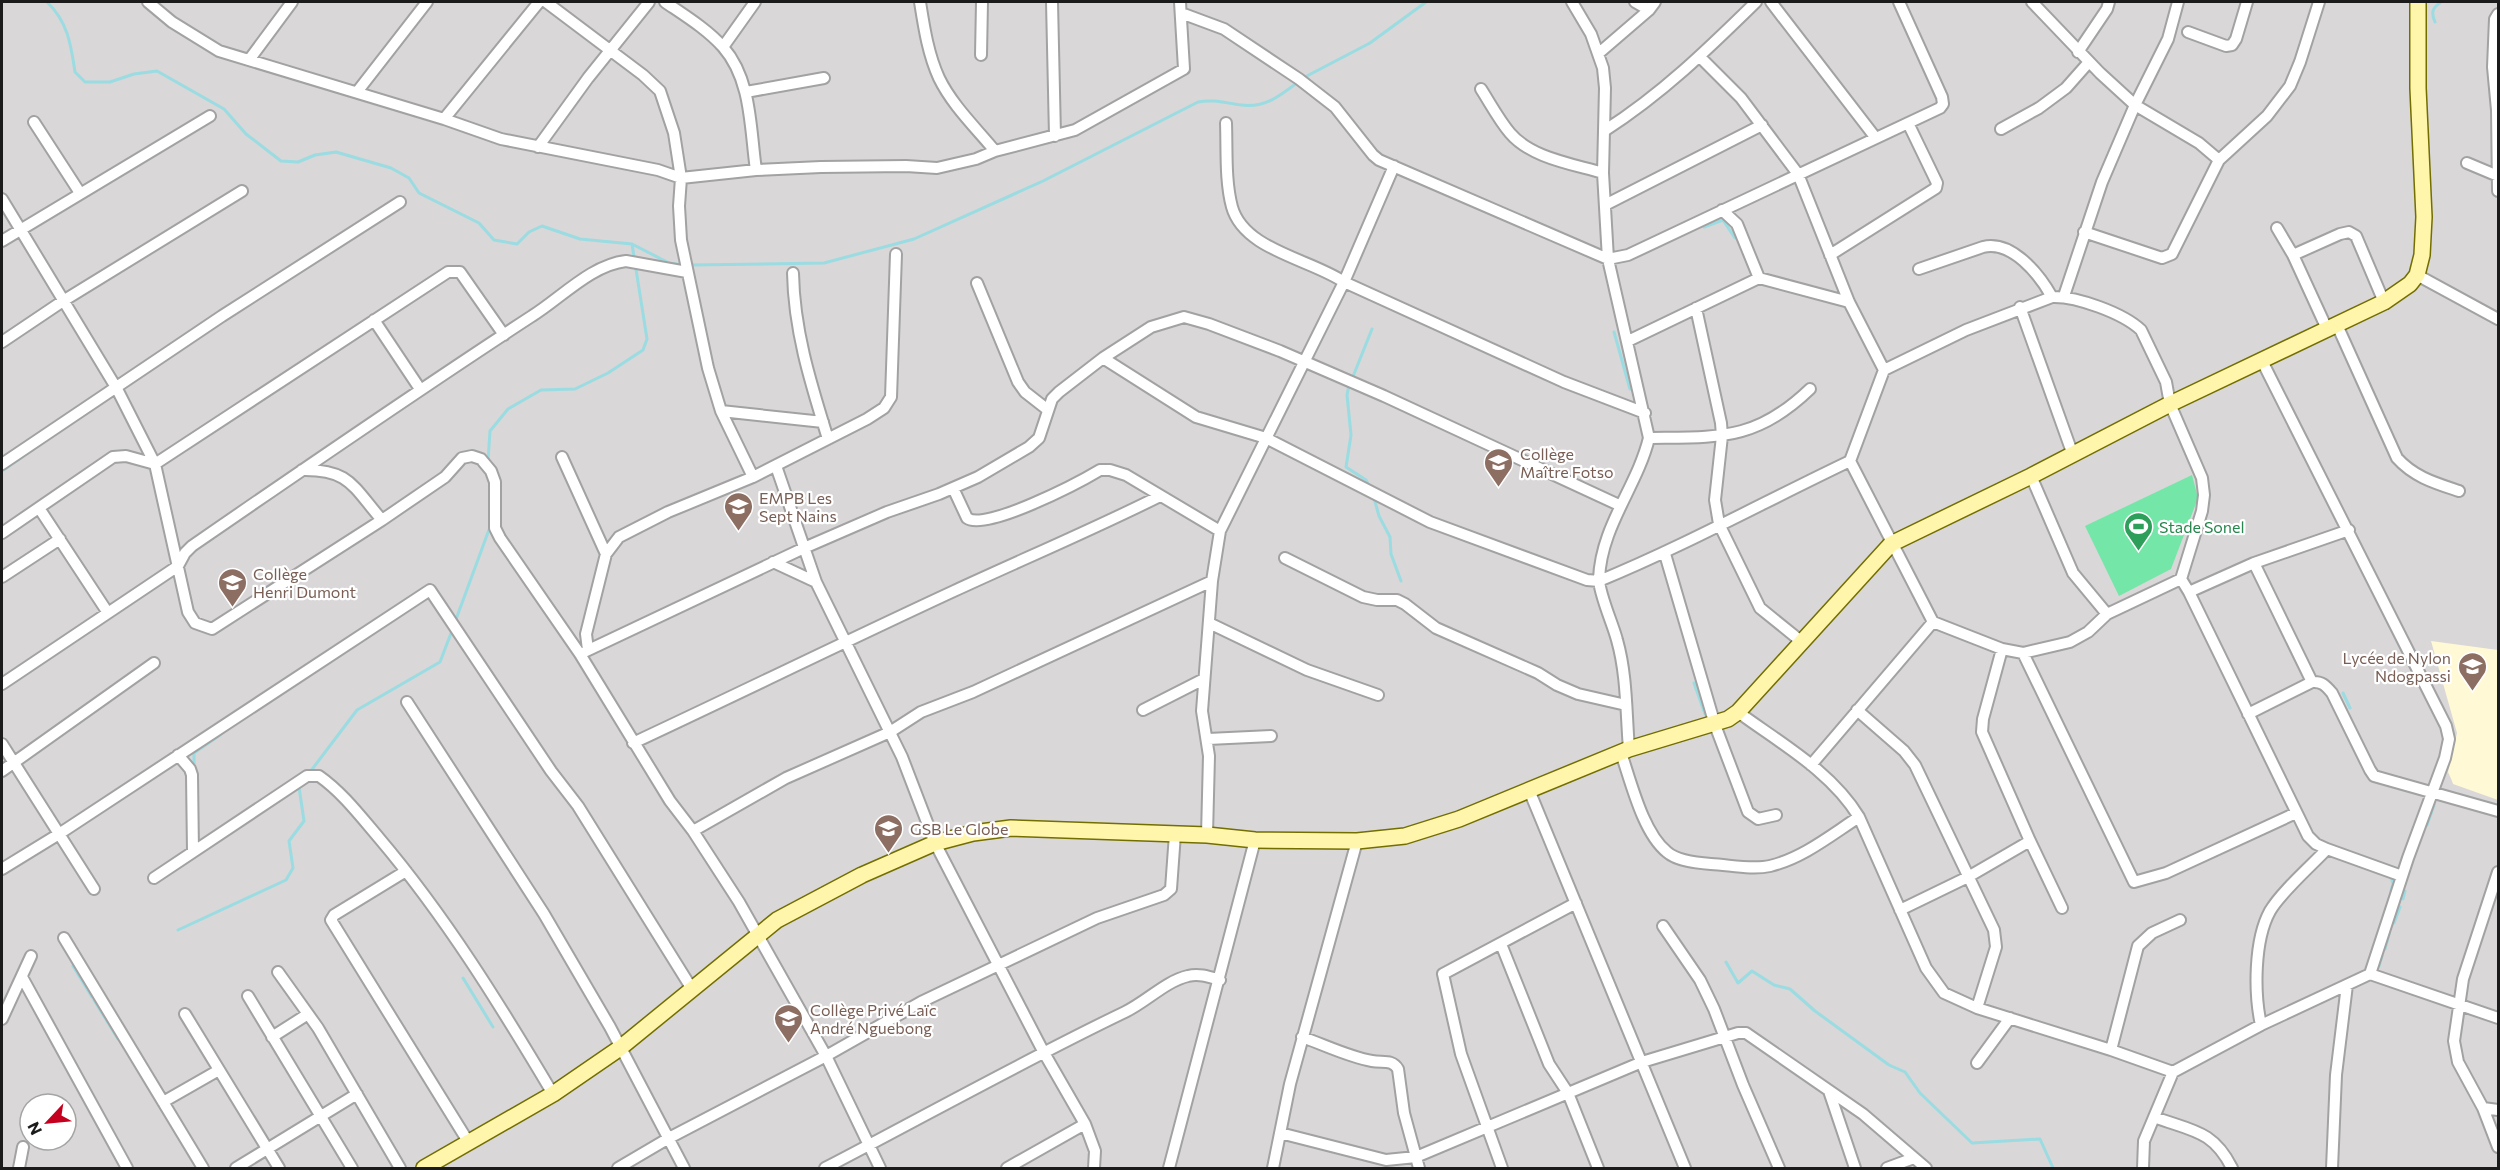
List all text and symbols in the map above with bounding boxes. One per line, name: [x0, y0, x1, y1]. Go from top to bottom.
place label: Collège Maître Fotso: [1520, 444, 1614, 481]
school or university icon: Collège Maître Fotso: [1483, 446, 1515, 488]
place label: EMPB Les Sept Nains: [759, 488, 837, 525]
school or university icon: EMPB Les Sept Nains: [722, 490, 754, 532]
sports icon: Stade Sonel: [2122, 510, 2154, 552]
place label: Stade Sonel: [2159, 517, 2245, 536]
place label: Collège Henri Dumont: [253, 564, 357, 601]
school or university icon: Collège Henri Dumont: [216, 566, 248, 608]
place label: Lycée de Nylon Ndogpassi: [2343, 648, 2451, 685]
school or university icon: Lycée de Nylon Ndogpassi: [2456, 650, 2488, 692]
school or university icon: GSB Le Globe: [873, 812, 905, 854]
place label: GSB Le Globe: [910, 819, 1008, 838]
place label: Collège Privé Laïc André Nguebong: [810, 1000, 937, 1037]
school or university icon: Collège Privé Laïc André Nguebong: [773, 1002, 805, 1044]
north arrow: [18, 1092, 78, 1152]
text: N: [23, 1119, 45, 1138]

